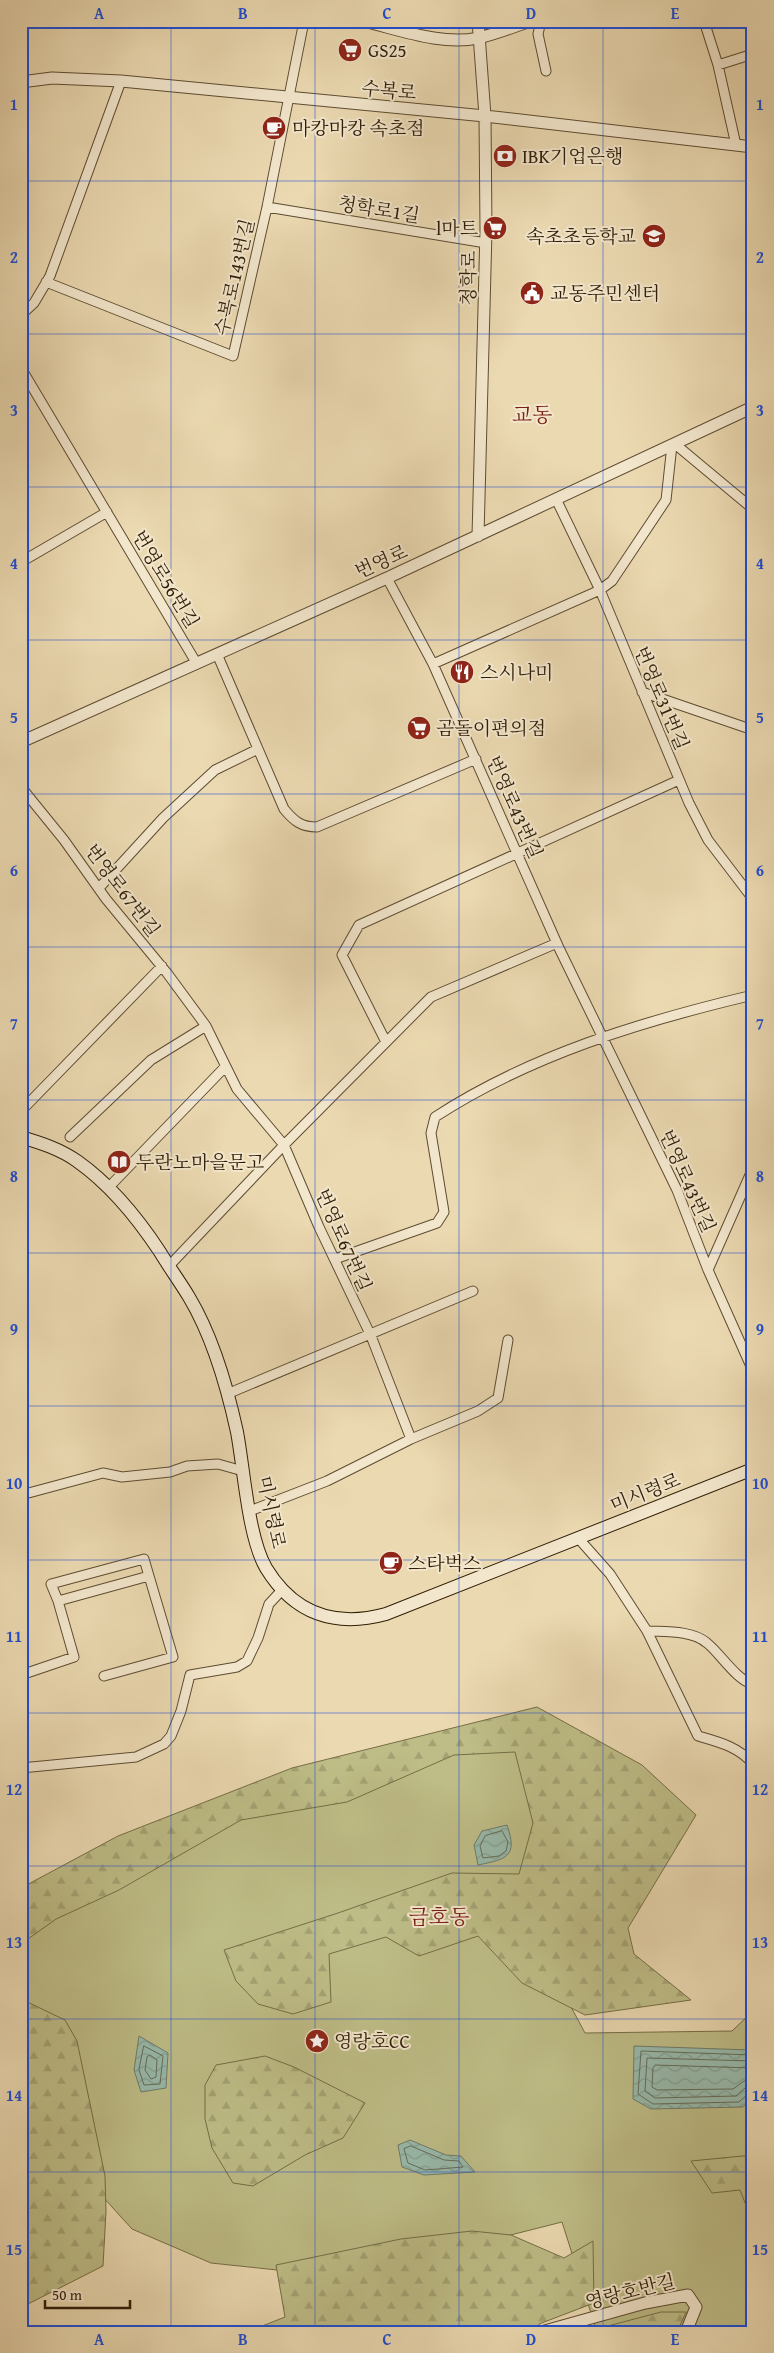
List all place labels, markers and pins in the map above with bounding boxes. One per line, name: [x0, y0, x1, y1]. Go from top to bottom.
place label: GS25: [368, 36, 407, 64]
supermarket icon: GS25: [337, 37, 363, 63]
place label: 마캉마캉 속초점: [292, 114, 425, 142]
cafe icon: 마캉마캉 속초점: [261, 115, 287, 141]
place label: IBK기업은행: [522, 142, 623, 170]
bank icon: IBK기업은행: [492, 143, 518, 169]
place label: l마트: [436, 214, 478, 242]
supermarket icon: l마트: [482, 215, 508, 241]
place label: 속초초등학교: [526, 222, 636, 250]
school or university icon: 속초초등학교: [641, 223, 667, 249]
place label: 교동주민센터: [550, 279, 660, 307]
public building icon: 교동주민센터: [519, 280, 545, 306]
place label: 스시나미: [480, 658, 553, 686]
restaurant icon: 스시나미: [449, 659, 475, 685]
place label: 곰돌이편의점: [436, 714, 546, 742]
supermarket icon: 곰돌이편의점: [406, 715, 432, 741]
place label: 두란노마을문고: [136, 1148, 264, 1176]
library icon: 두란노마을문고: [106, 1149, 132, 1175]
place label: 스타벅스: [408, 1549, 481, 1577]
cafe icon: 스타벅스: [378, 1550, 404, 1576]
place label: 영랑호CC: [334, 2027, 410, 2055]
place icon: 영랑호CC: [304, 2028, 330, 2054]

